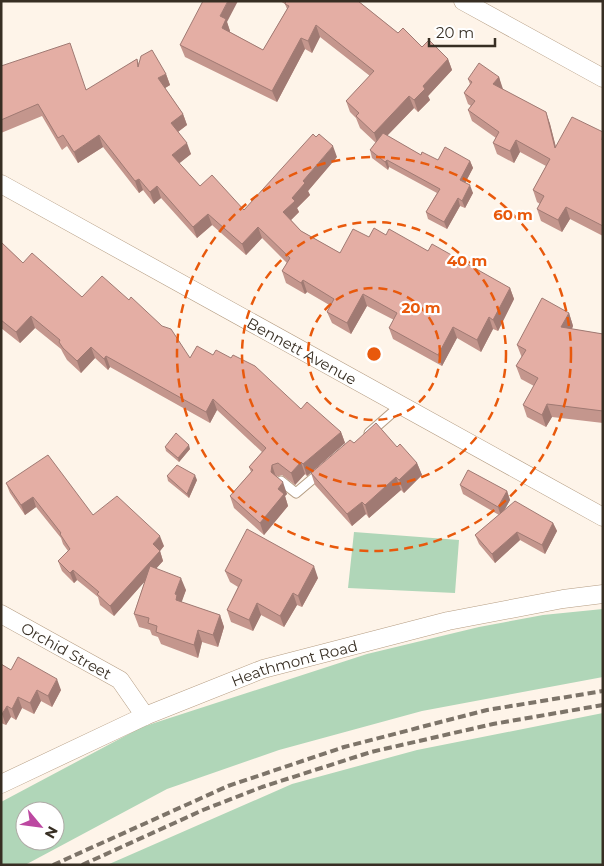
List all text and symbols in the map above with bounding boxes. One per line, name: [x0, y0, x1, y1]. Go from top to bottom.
scale bar: [429, 15, 495, 47]
text: 20 m: [436, 23, 474, 42]
text: 60 m: [493, 205, 533, 224]
text: 40 m: [447, 251, 487, 270]
text: 20 m: [401, 298, 441, 317]
street label: Bennett Avenue: [244, 313, 360, 388]
centre of rings: [365, 345, 383, 363]
street label: Orchid Street: [18, 618, 115, 683]
street label: Heathmont Road: [228, 635, 359, 690]
north arrow: [15, 801, 65, 851]
text: N: [41, 823, 62, 842]

